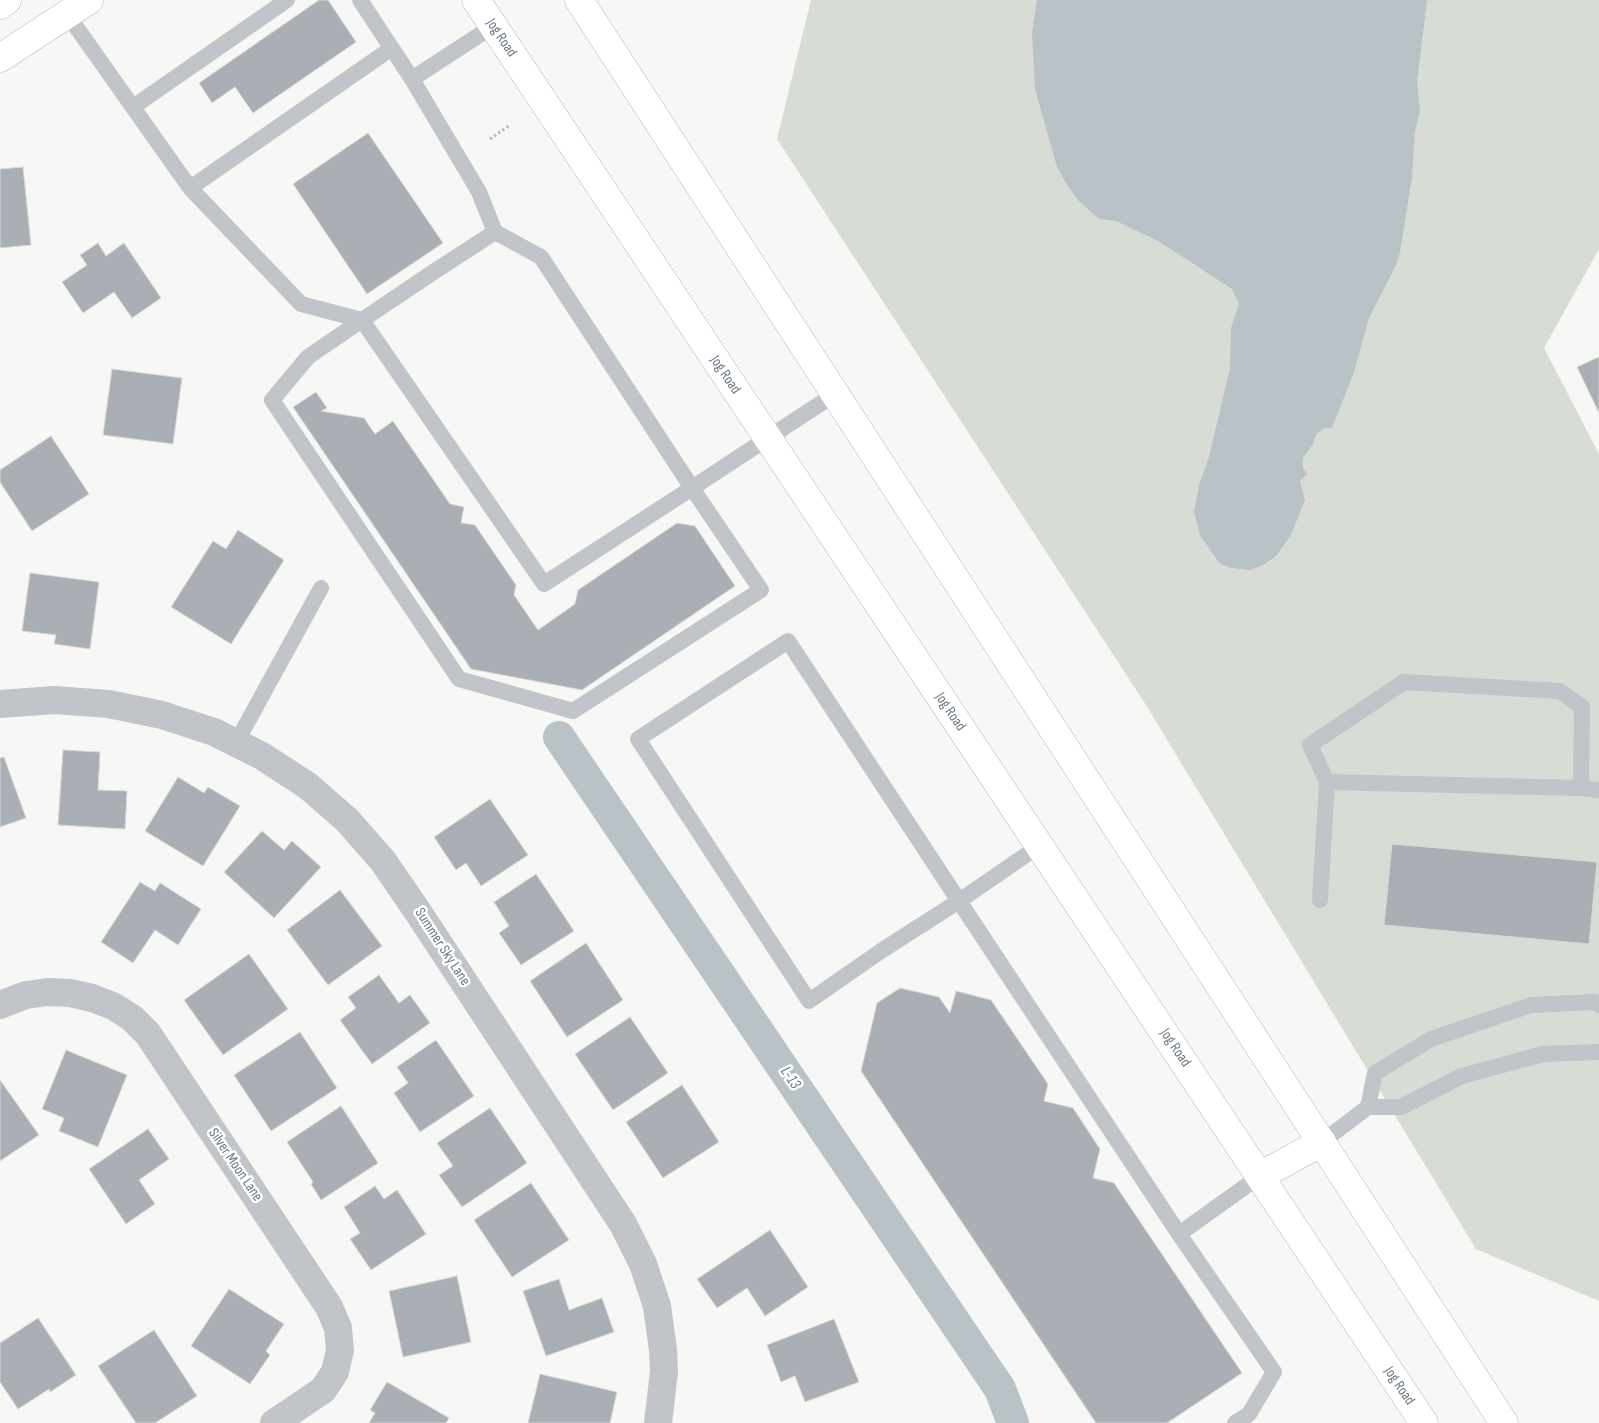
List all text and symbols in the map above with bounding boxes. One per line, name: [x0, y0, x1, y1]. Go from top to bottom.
street label: Jog Road: [482, 15, 520, 61]
street label: Jog Road: [706, 352, 744, 398]
street label: Jog Road: [931, 689, 969, 735]
street label: Summer Sky Lane: [410, 905, 474, 989]
street label: Jog Road: [1156, 1025, 1194, 1071]
water label: L-13: [776, 1063, 804, 1093]
street label: Silver Moon Lane: [204, 1125, 266, 1205]
street label: Jog Road: [1380, 1363, 1418, 1409]

